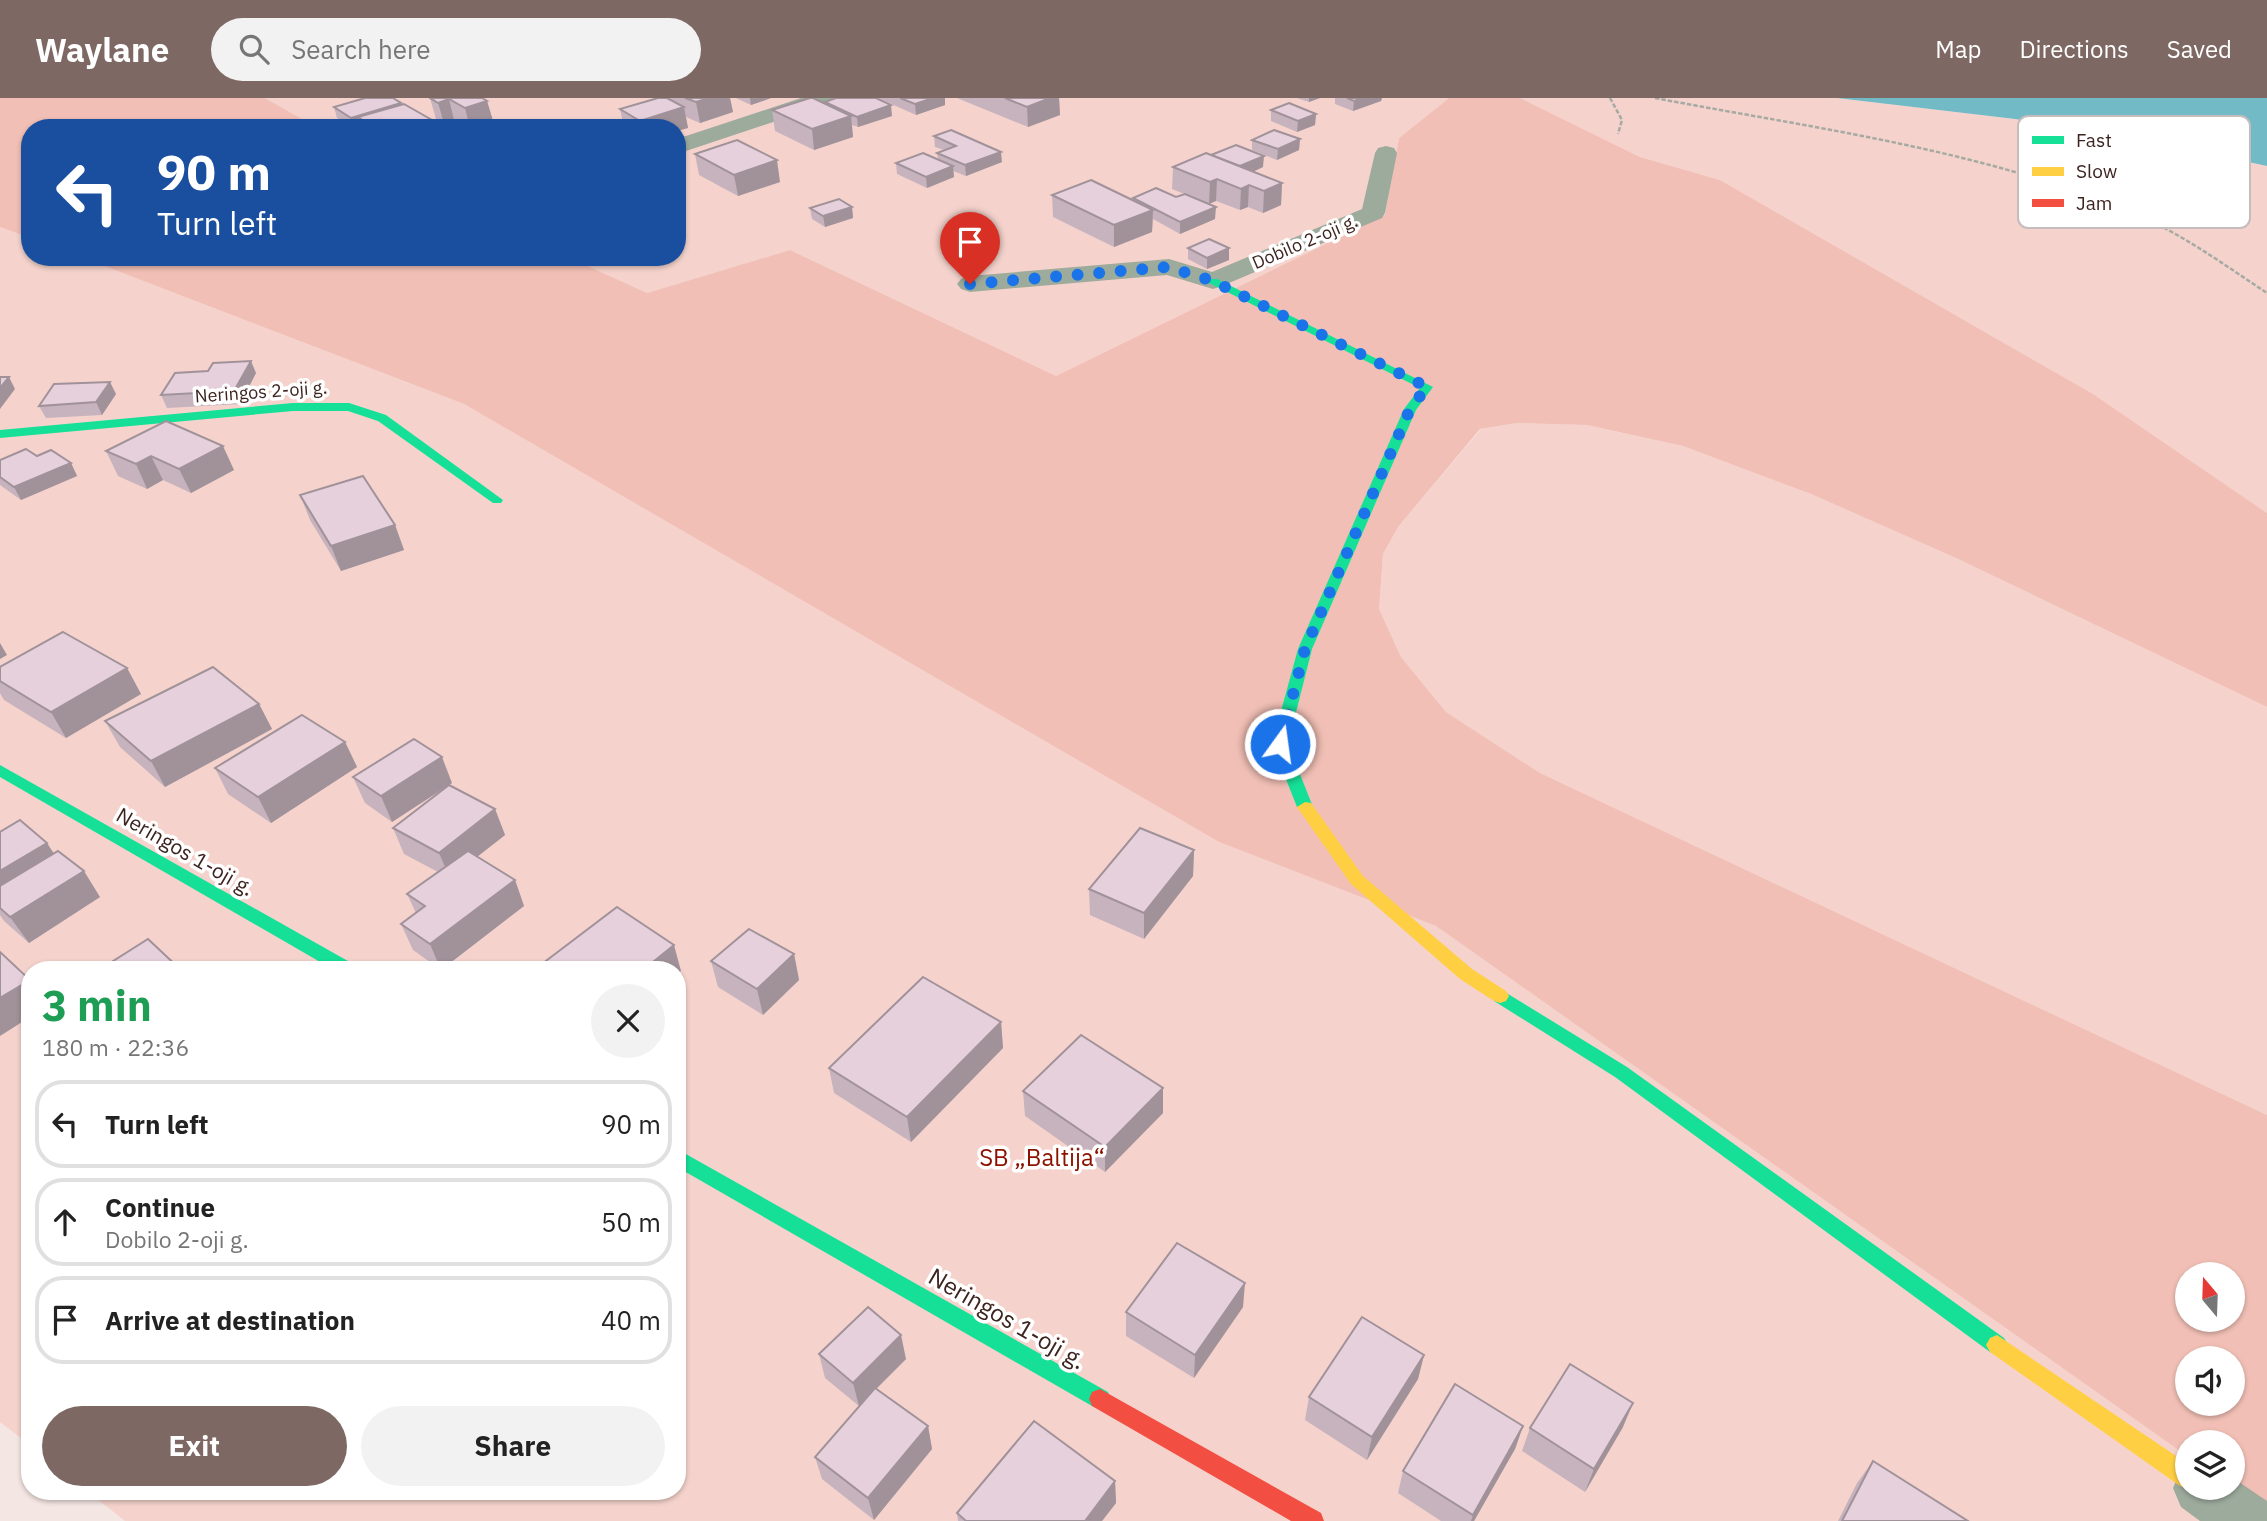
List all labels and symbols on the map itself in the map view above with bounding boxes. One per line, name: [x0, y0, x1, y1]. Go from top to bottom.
legend: [2018, 116, 2250, 228]
text: Fast: [2076, 128, 2112, 152]
text: Slow: [2076, 159, 2117, 183]
text: Jam: [2076, 191, 2112, 215]
street label: Dobilo 2-oji g.: [1249, 209, 1361, 274]
pin: [940, 212, 1000, 284]
street label: Neringos 2-oji g.: [194, 375, 328, 408]
position arrow: [1243, 707, 1317, 781]
street label: Neringos 1-oji g.: [112, 800, 259, 902]
park label: SB „Baltija“: [979, 1141, 1105, 1173]
street label: Neringos 1-oji g.: [923, 1260, 1092, 1376]
north arrow: [2175, 1262, 2245, 1332]

